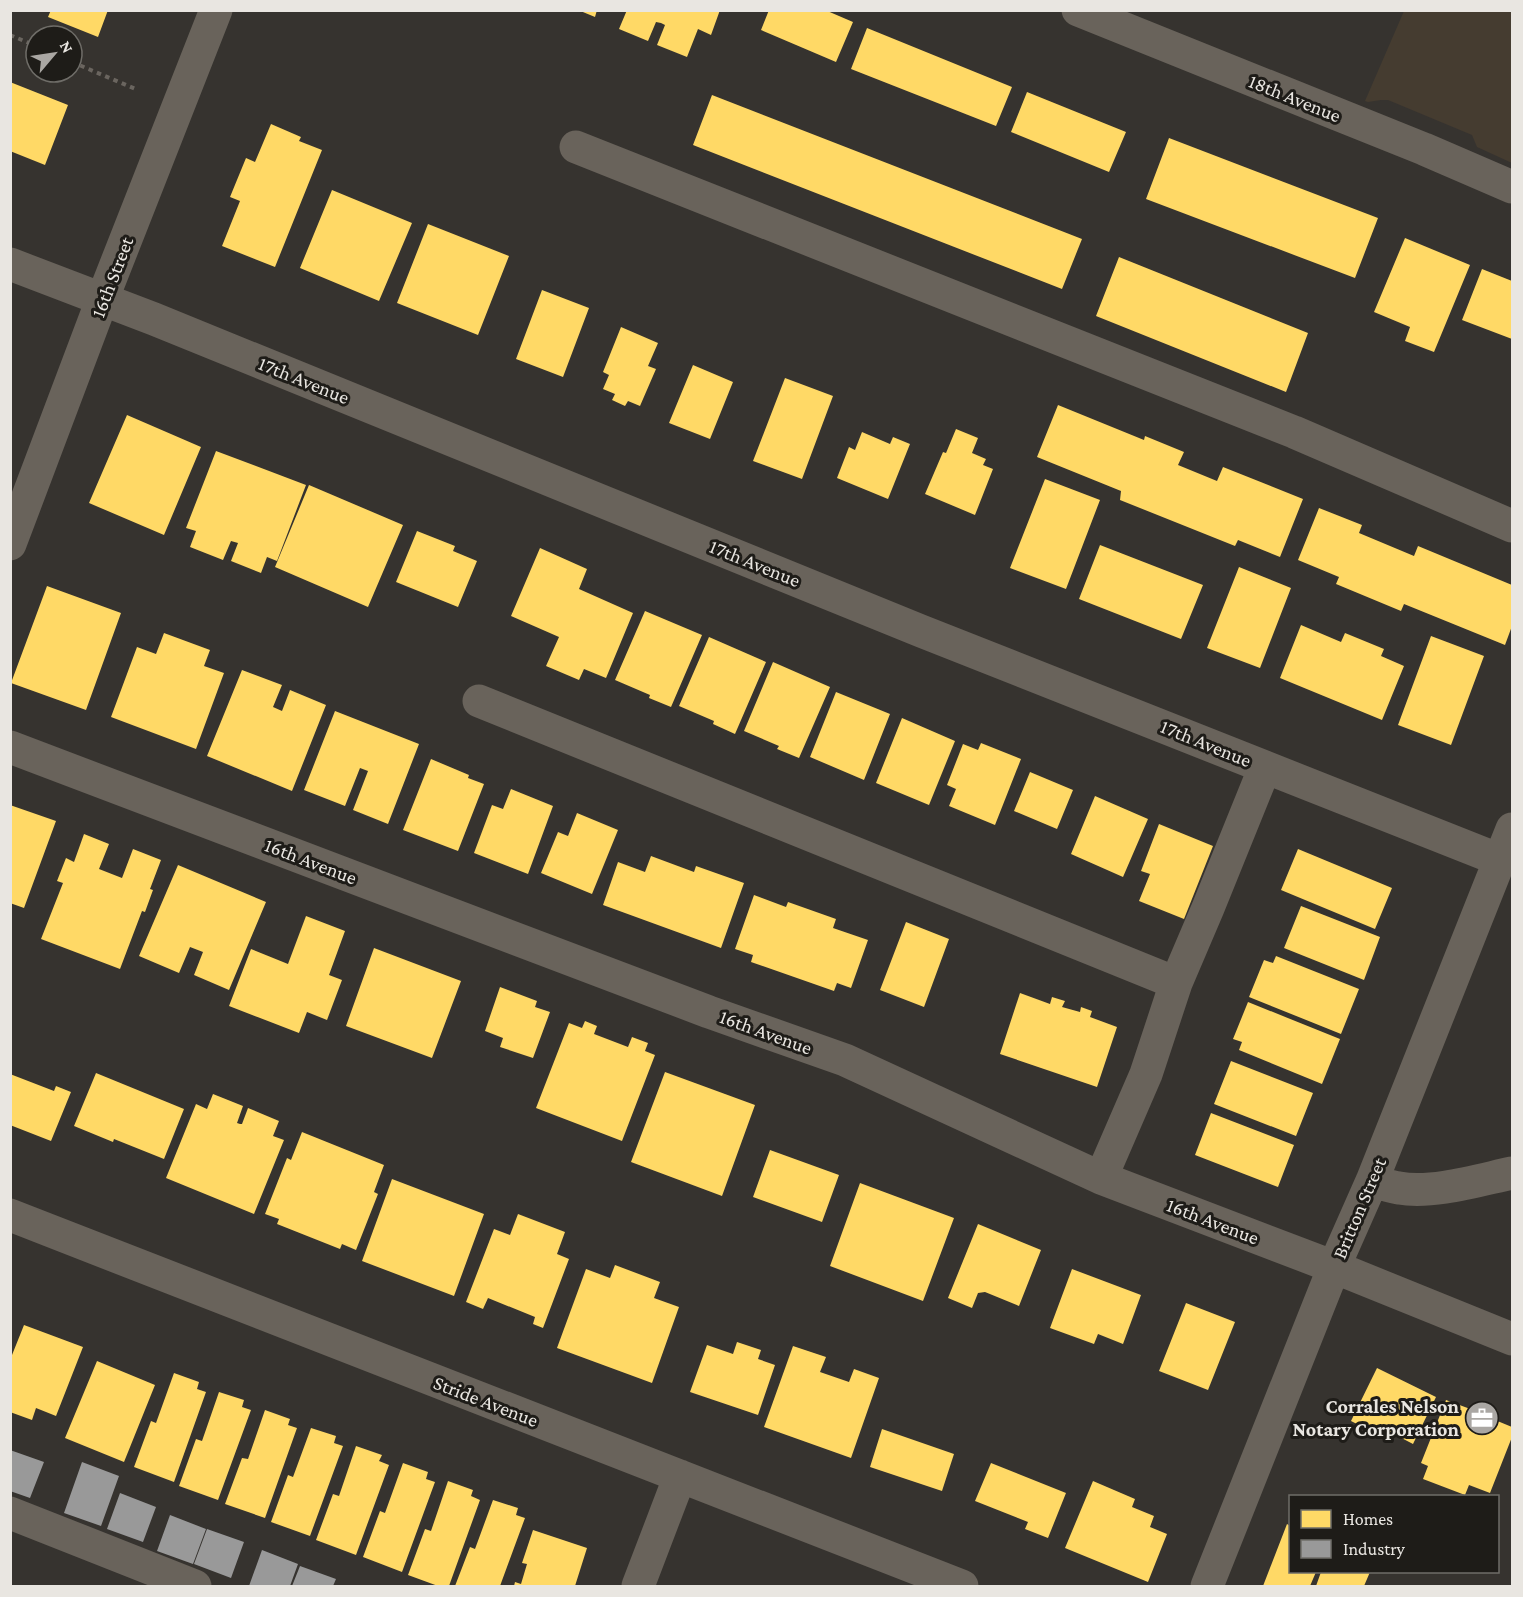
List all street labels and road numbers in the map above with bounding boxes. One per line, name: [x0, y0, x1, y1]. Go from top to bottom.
street label: 18th Avenue: [1246, 70, 1344, 127]
street label: 16th Street: [87, 233, 138, 320]
street label: 17th Avenue: [255, 352, 353, 408]
street label: 17th Avenue: [706, 535, 804, 591]
street label: 17th Avenue: [1157, 715, 1255, 771]
street label: 16th Avenue: [262, 833, 360, 889]
street label: 16th Avenue: [717, 1005, 815, 1059]
street label: Britton Street: [1328, 1154, 1390, 1262]
street label: 16th Avenue: [1164, 1193, 1262, 1249]
street label: Stride Avenue: [431, 1371, 542, 1431]

